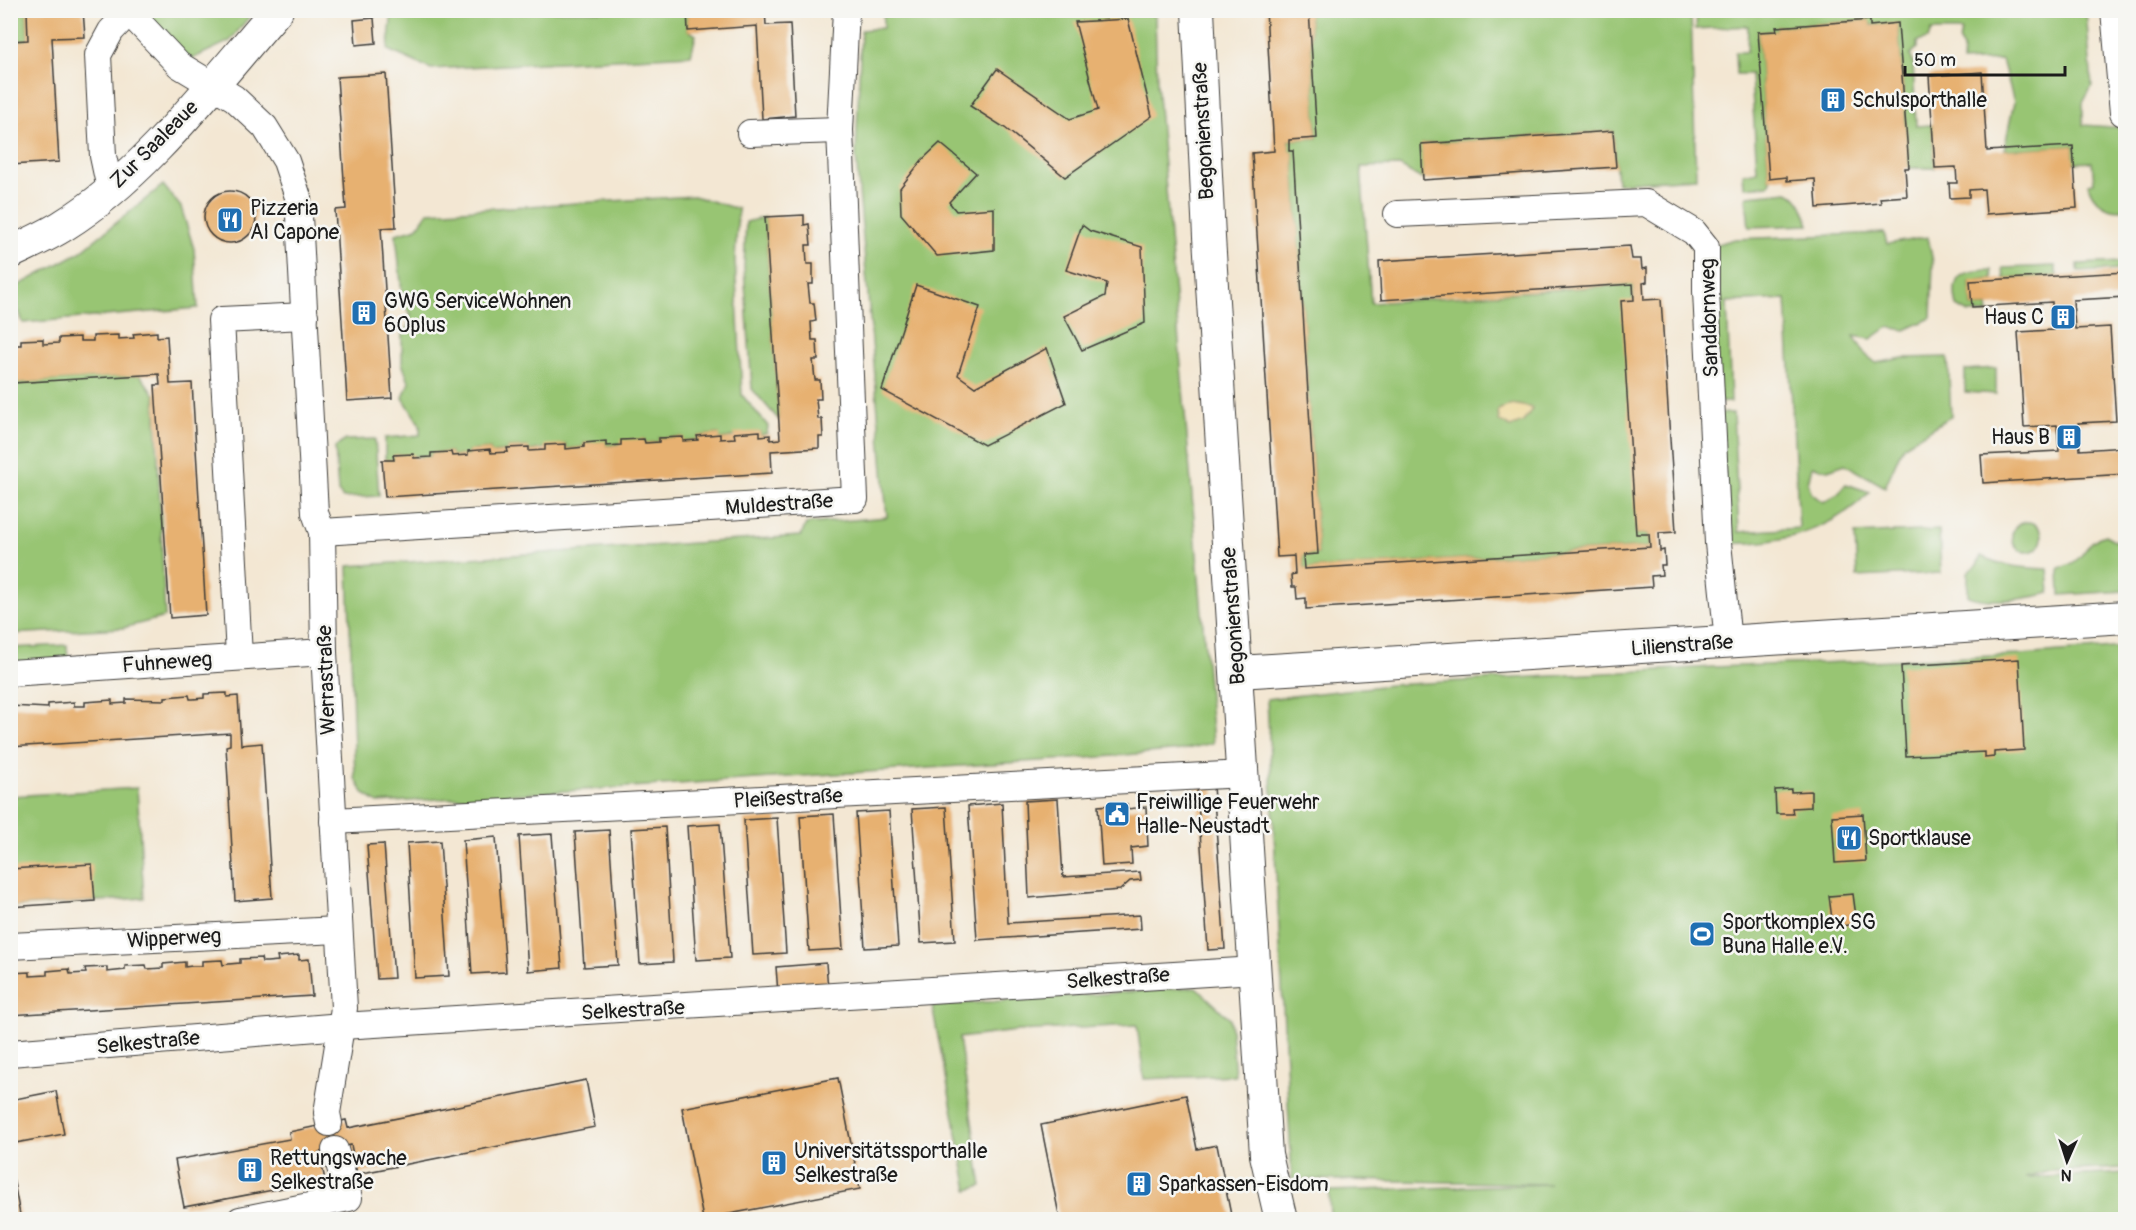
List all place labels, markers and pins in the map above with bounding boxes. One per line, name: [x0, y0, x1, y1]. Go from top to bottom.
building icon: Schulsporthalle: [1818, 85, 1848, 115]
place label: Schulsporthalle: [1852, 87, 1987, 114]
place label: Pizzeria Al Capone: [250, 195, 340, 246]
restaurant icon: Pizzeria Al Capone: [215, 205, 245, 235]
place label: GWG ServiceWohnen 60plus: [384, 288, 571, 339]
building icon: GWG ServiceWohnen 60plus: [349, 298, 379, 328]
building icon: Haus C: [2048, 302, 2078, 332]
place label: Haus C: [1984, 304, 2044, 331]
building icon: Haus B: [2054, 422, 2084, 452]
place label: Haus B: [1991, 424, 2050, 451]
place label: Freiwillige Feuerwehr Halle-Neustadt: [1136, 789, 1320, 840]
public building icon: Freiwillige Feuerwehr Halle-Neustadt: [1102, 799, 1132, 829]
restaurant icon: Sportklause: [1834, 823, 1864, 853]
place label: Sportklause: [1868, 825, 1971, 852]
place label: Sportkomplex SG Buna Halle e.V.: [1722, 909, 1876, 960]
sports icon: Sportkomplex SG Buna Halle e.V.: [1687, 919, 1717, 949]
place label: Universitätssporthalle Selkestraße: [794, 1138, 988, 1189]
place label: Rettungswache Selkestraße: [270, 1145, 407, 1196]
building icon: Universitätssporthalle Selkestraße: [759, 1148, 789, 1178]
building icon: Rettungswache Selkestraße: [235, 1155, 265, 1185]
building icon: Sparkassen-Eisdom: [1124, 1169, 1154, 1199]
place label: Sparkassen-Eisdom: [1158, 1171, 1329, 1198]

